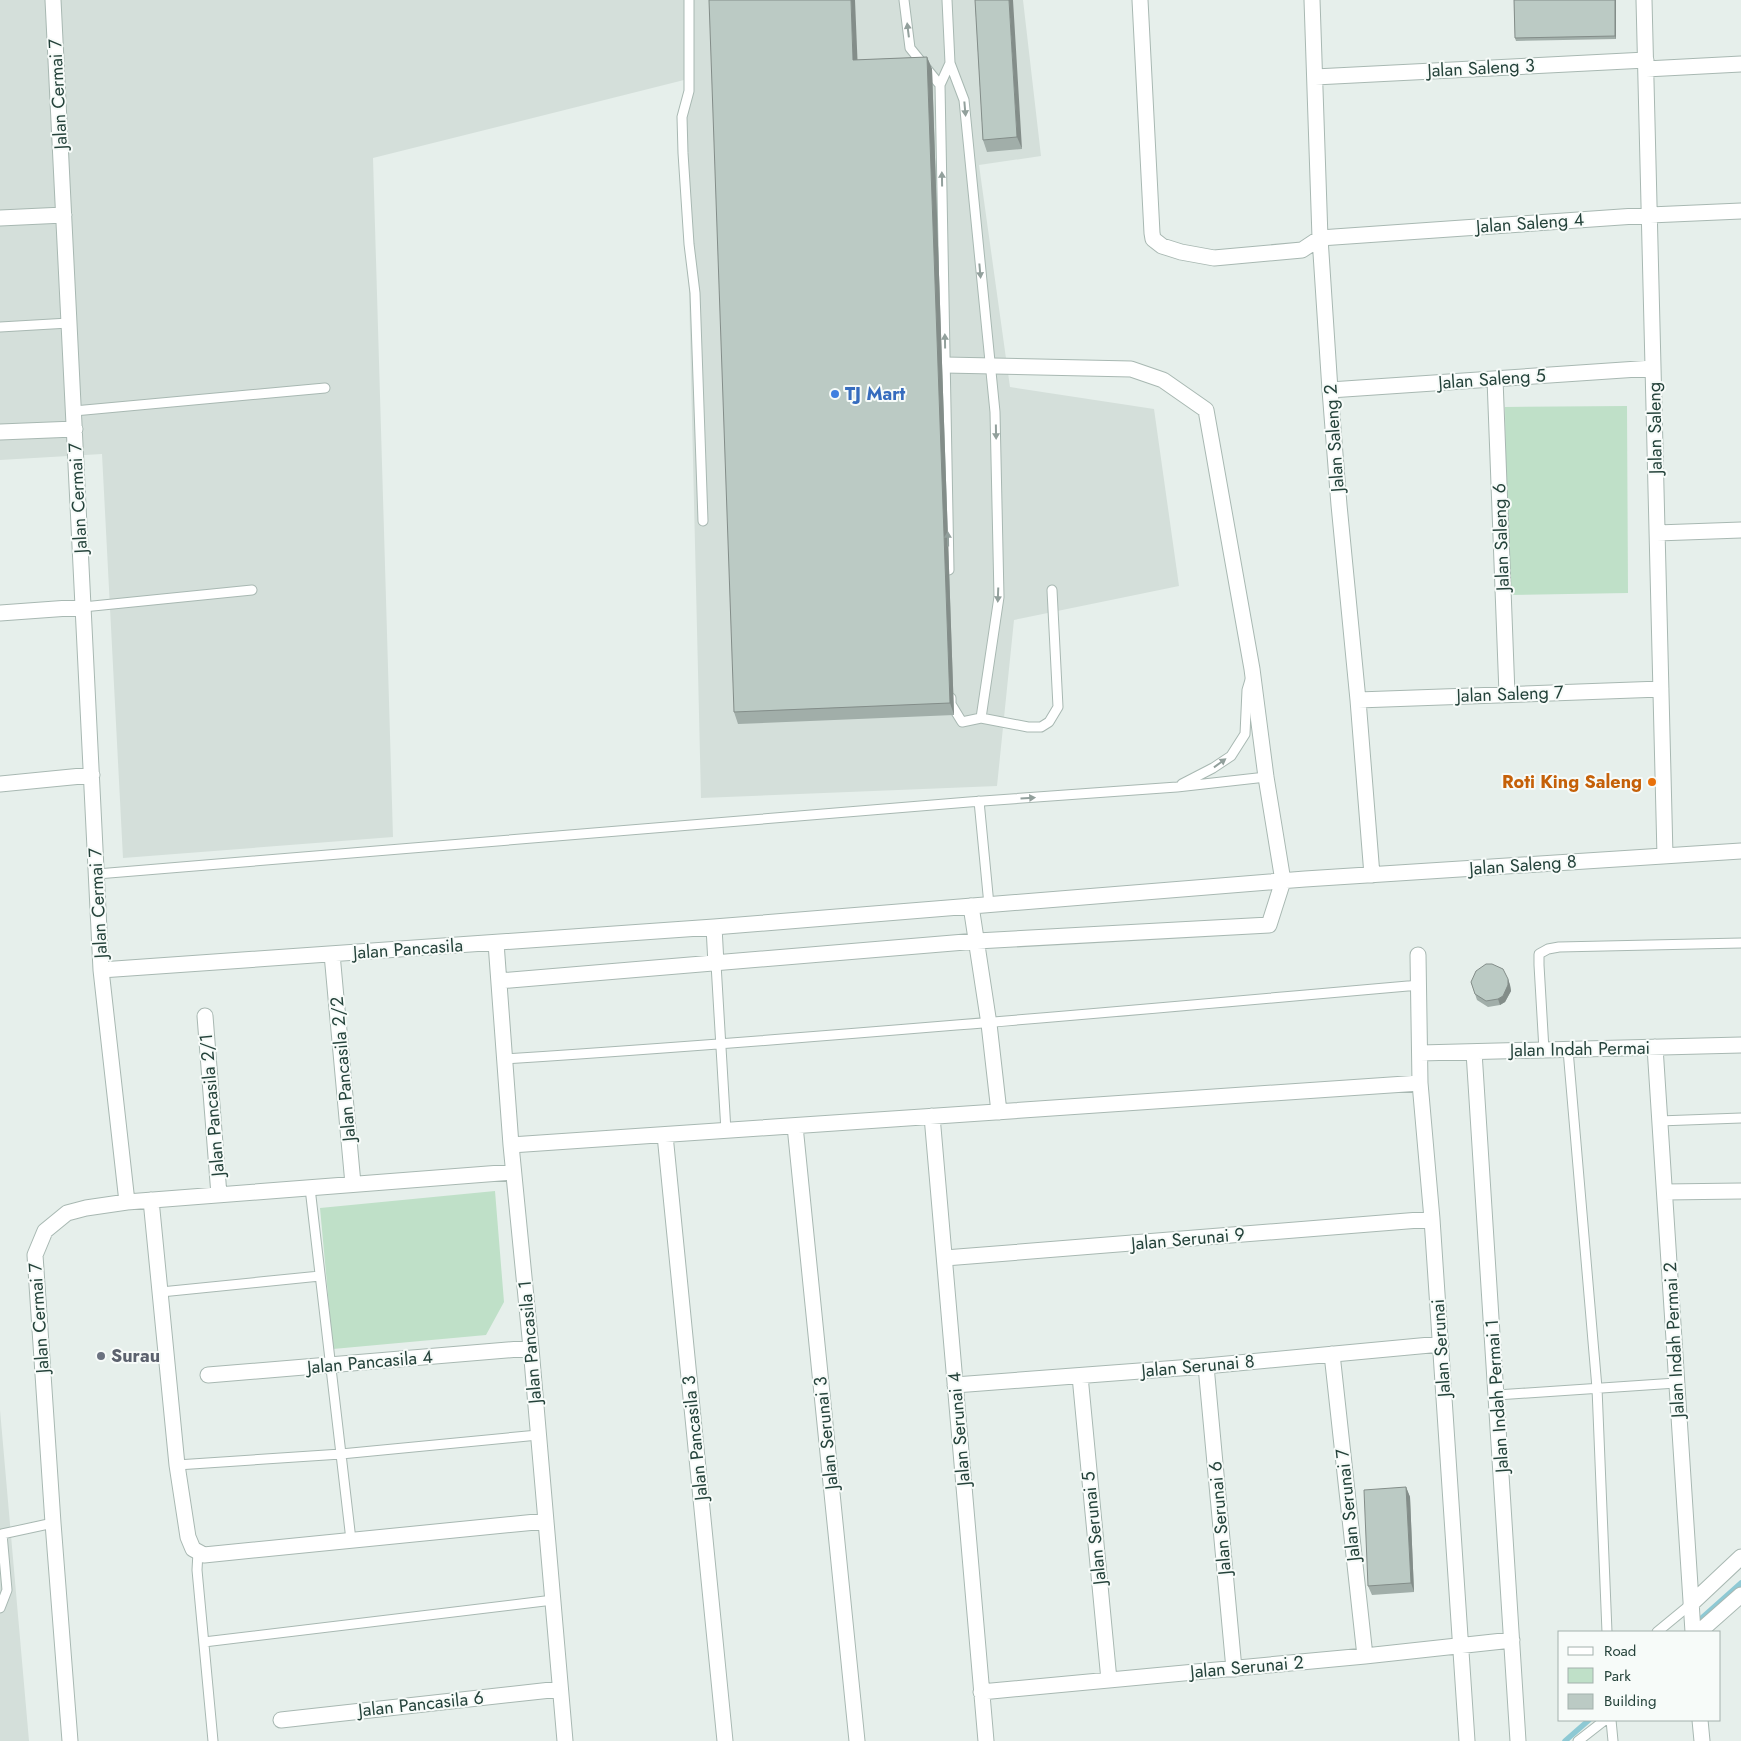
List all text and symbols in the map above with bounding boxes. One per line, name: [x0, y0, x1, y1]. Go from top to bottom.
one-way arrow: [904, 22, 912, 38]
street label: Jalan Cermai 7: [42, 38, 74, 152]
street label: Jalan Saleng 3: [1425, 52, 1536, 84]
one-way arrow: [961, 101, 969, 117]
one-way arrow: [938, 171, 946, 187]
street label: Jalan Saleng 4: [1473, 206, 1585, 240]
one-way arrow: [977, 263, 985, 279]
one-way arrow: [941, 333, 949, 349]
street label: Jalan Saleng 5: [1435, 362, 1547, 396]
place label: TJ Mart: [845, 381, 906, 407]
street label: Jalan Saleng: [1641, 382, 1669, 476]
street label: Jalan Saleng 2: [1317, 383, 1351, 495]
marker: TJ Mart: [829, 388, 841, 400]
one-way arrow: [992, 425, 1000, 441]
street label: Jalan Cermai 7: [62, 442, 94, 556]
street label: Jalan Saleng 6: [1486, 483, 1516, 593]
one-way arrow: [944, 530, 952, 546]
one-way arrow: [994, 587, 1002, 603]
street label: Jalan Saleng 7: [1454, 679, 1565, 709]
one-way arrow: [1213, 758, 1226, 769]
place label: Roti King Saleng: [1502, 769, 1642, 795]
marker: Roti King Saleng: [1646, 776, 1658, 788]
one-way arrow: [1020, 793, 1036, 801]
street label: Jalan Cermai 7: [82, 847, 114, 961]
street label: Jalan Saleng 8: [1466, 848, 1578, 882]
street label: Jalan Pancasila: [350, 932, 464, 966]
street label: Jalan Pancasila 2/2: [324, 996, 362, 1144]
street label: Jalan Pancasila 2/1: [193, 1033, 231, 1179]
street label: Jalan Indah Permai: [1508, 1035, 1650, 1063]
street label: Jalan Serunai 9: [1128, 1221, 1246, 1257]
street label: Jalan Cermai 7: [22, 1261, 56, 1376]
street label: Jalan Indah Permai 2: [1657, 1261, 1691, 1421]
street label: Jalan Pancasila 1: [512, 1279, 549, 1407]
street label: Jalan Serunai: [1425, 1298, 1458, 1400]
street label: Jalan Indah Permai 1: [1479, 1318, 1515, 1476]
place label: Surau: [111, 1343, 160, 1369]
street label: Jalan Pancasila 4: [304, 1344, 434, 1381]
street label: Jalan Serunai 8: [1138, 1348, 1256, 1384]
marker: Surau: [95, 1350, 107, 1362]
street label: Jalan Serunai 4: [941, 1371, 977, 1489]
street label: Jalan Pancasila 3: [676, 1374, 715, 1504]
street label: Jalan Serunai 3: [807, 1375, 845, 1493]
street label: Jalan Serunai 7: [1329, 1447, 1367, 1565]
street label: Jalan Serunai 6: [1202, 1460, 1238, 1578]
street label: Jalan Serunai 5: [1075, 1470, 1113, 1588]
legend: [1558, 1631, 1721, 1721]
text: Road: [1604, 1640, 1636, 1662]
street label: Jalan Serunai 2: [1187, 1649, 1305, 1685]
text: Park: [1604, 1665, 1631, 1687]
street label: Jalan Pancasila 6: [355, 1684, 485, 1724]
text: Building: [1604, 1690, 1656, 1712]

